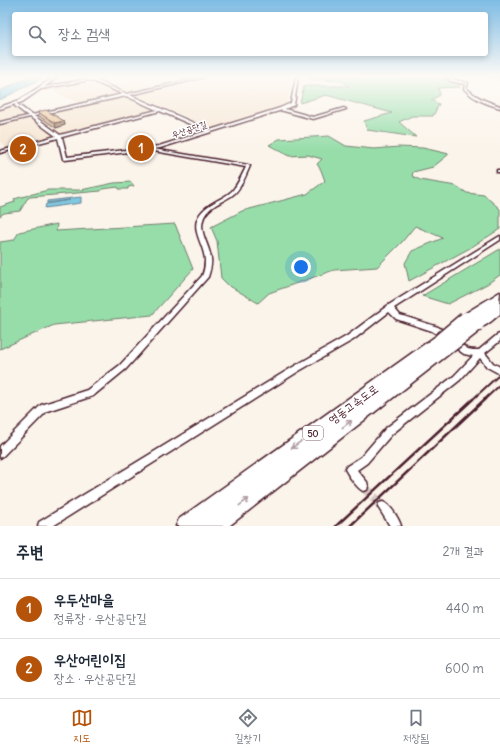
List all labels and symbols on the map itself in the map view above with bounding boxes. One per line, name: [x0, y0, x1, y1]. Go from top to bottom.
street label: 우산공단길: [170, 118, 209, 140]
pin: 1: [128, 133, 154, 163]
pin: 2: [10, 134, 36, 164]
your location: [291, 257, 311, 277]
street label: 영동고속도로: [325, 381, 381, 427]
one-way arrow: [342, 419, 353, 428]
road number: 50: [303, 426, 323, 440]
one-way arrow: [291, 441, 302, 449]
one-way arrow: [238, 498, 249, 507]

